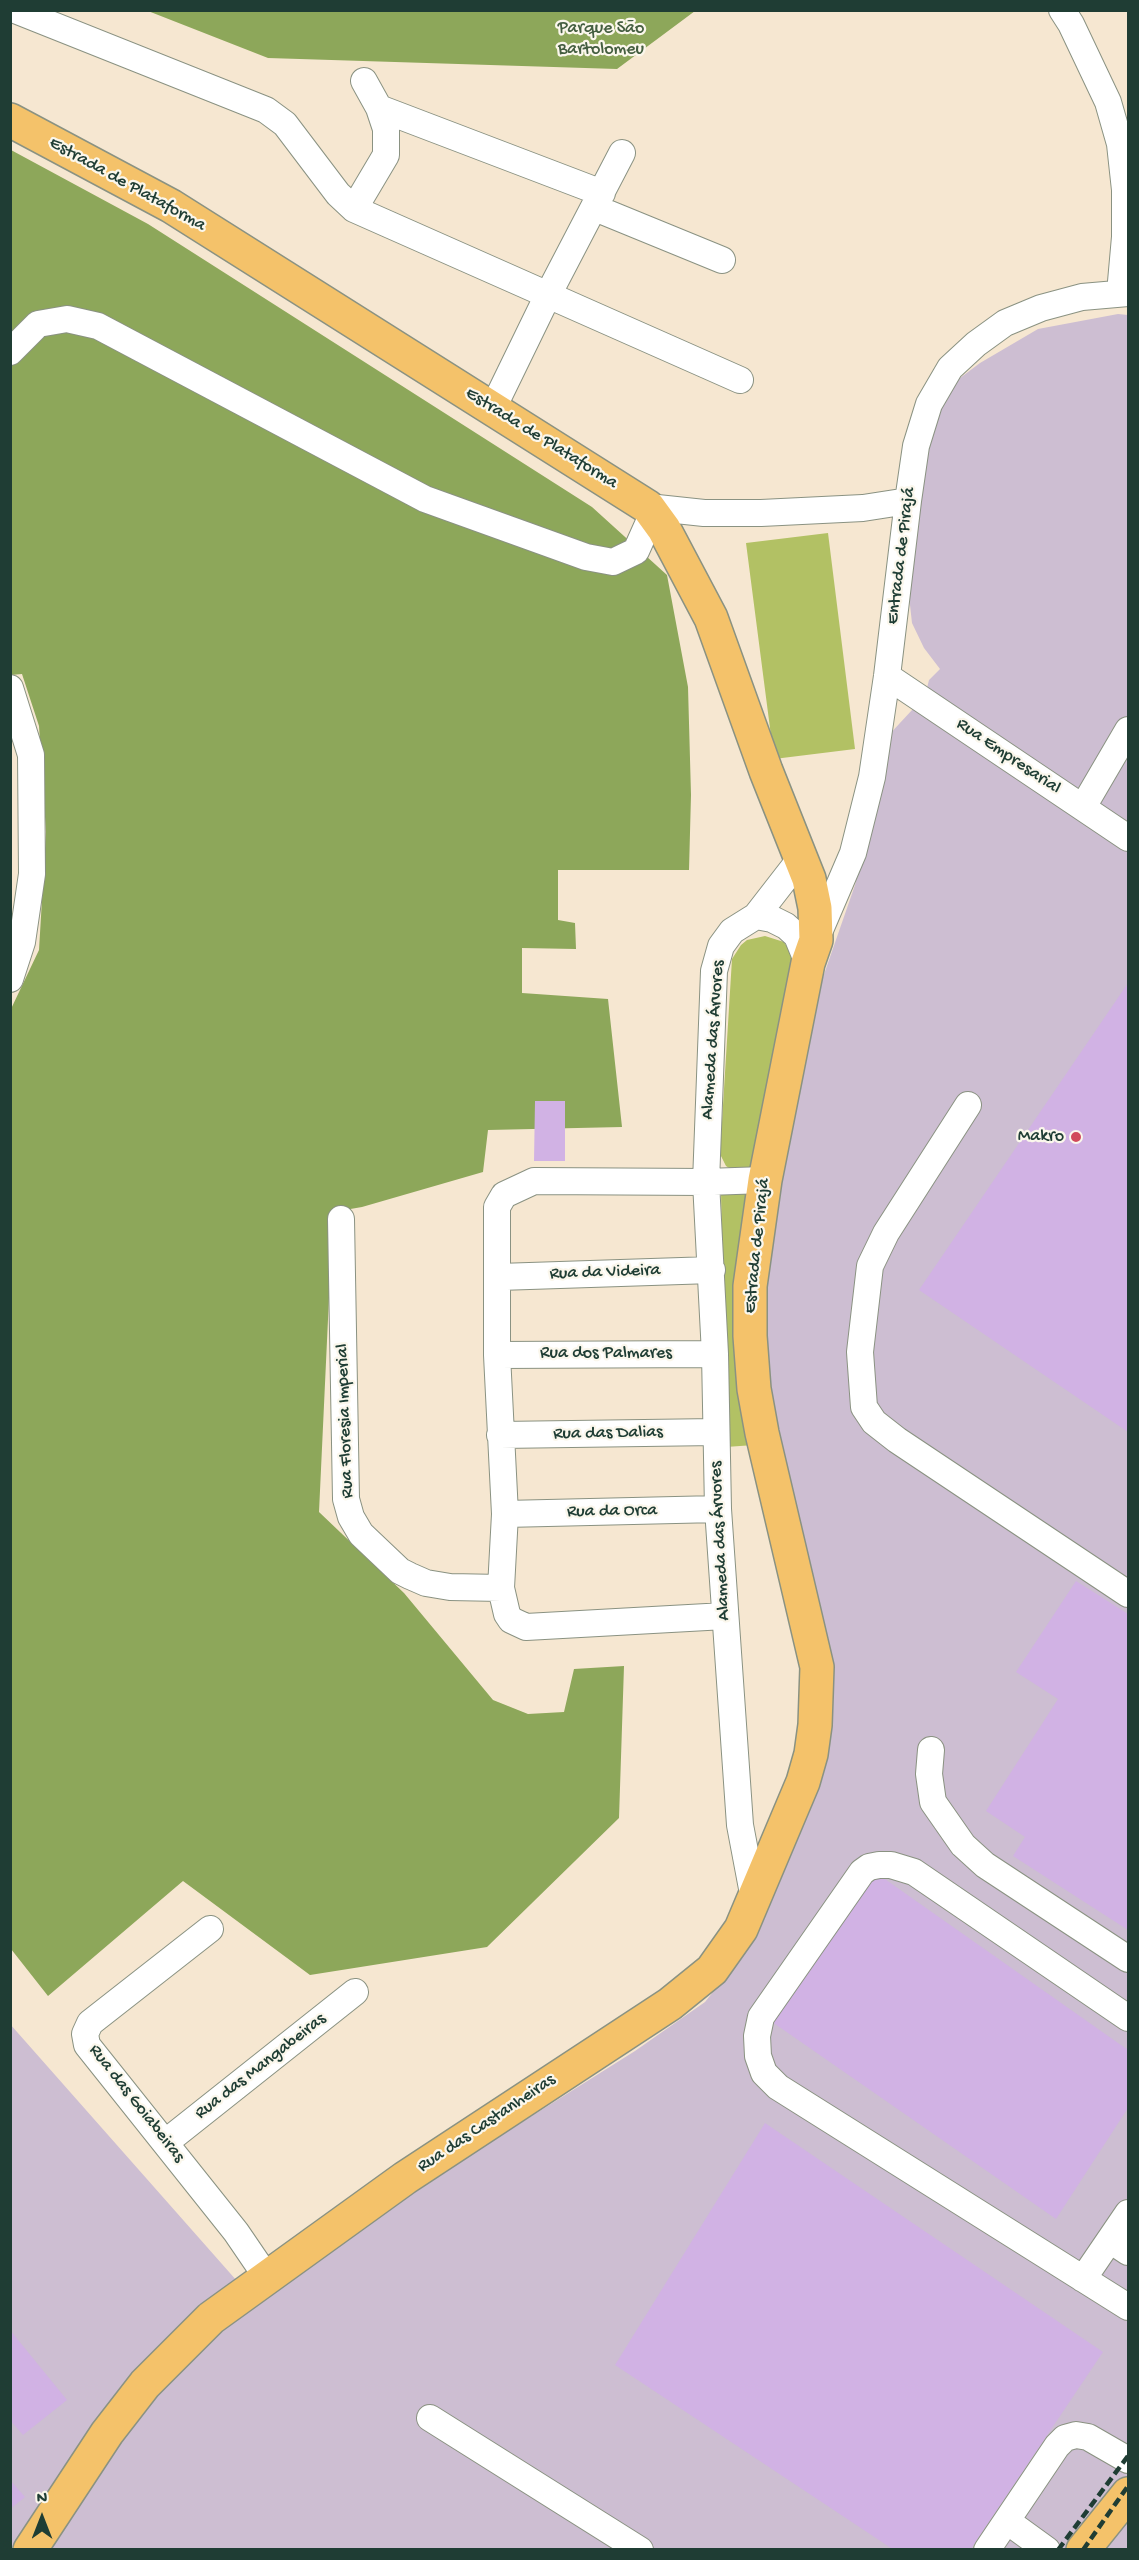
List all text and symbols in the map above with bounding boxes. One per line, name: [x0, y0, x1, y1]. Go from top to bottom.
park label: Parque São Bartolomeu: [558, 18, 644, 60]
street label: Estrada de Plataforma: [45, 133, 209, 237]
street label: Estrada de Plataforma: [461, 383, 621, 495]
street label: Entrada de Pirajá: [883, 486, 921, 626]
street label: Rua Empresarial: [952, 714, 1064, 800]
street label: Alameda das Árvores: [698, 960, 730, 1120]
place label: Makro: [1018, 1126, 1064, 1148]
marker: Makro: [1069, 1130, 1083, 1144]
street label: Estrada de Pirajá: [740, 1177, 776, 1315]
street label: Rua da Videira: [549, 1260, 661, 1286]
street label: Rua Floresia Imperial: [333, 1343, 359, 1499]
street label: Rua dos Palmares: [540, 1343, 672, 1365]
street label: Rua das Dalias: [553, 1422, 663, 1446]
street label: Alameda das Árvores: [706, 1461, 736, 1621]
street label: Rua da Orca: [567, 1500, 657, 1524]
street label: Rua das Mangabeiras: [191, 2009, 331, 2125]
street label: Rua das Goiabeiras: [83, 2041, 189, 2167]
street label: Rua das Castanheiras: [414, 2070, 560, 2178]
north arrow: [12, 2488, 72, 2548]
text: N: [37, 2490, 47, 2509]

